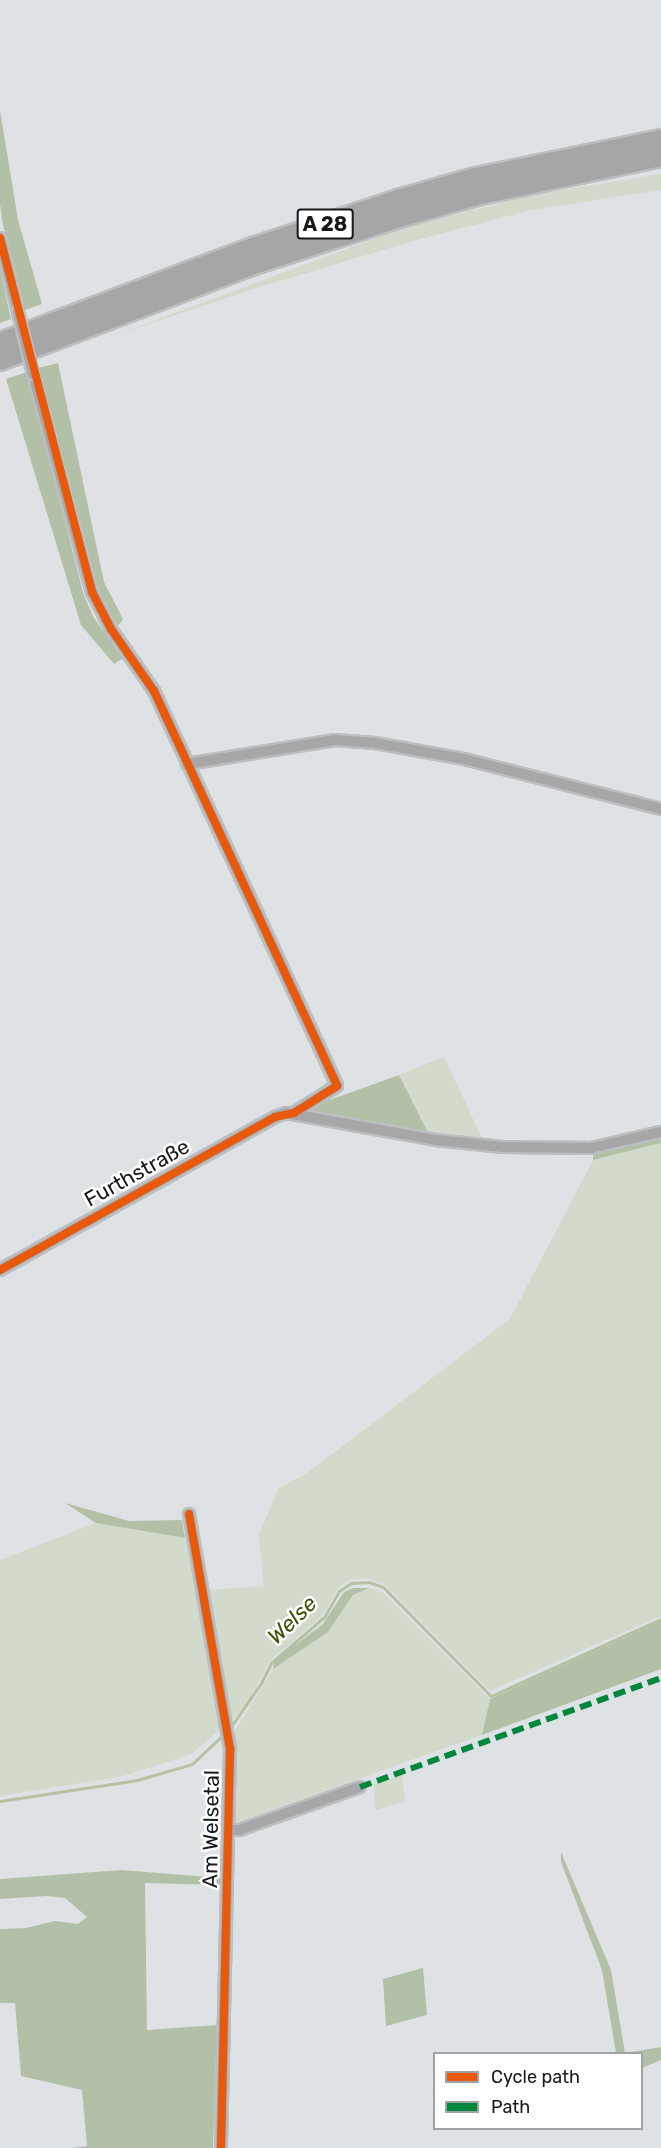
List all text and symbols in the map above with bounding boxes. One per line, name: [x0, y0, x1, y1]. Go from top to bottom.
road number: A 28: [295, 207, 355, 241]
street label: Furthstraße: [80, 1134, 194, 1212]
water label: Welse: [262, 1590, 322, 1650]
street label: Am Welsetal: [197, 1770, 225, 1888]
legend: [433, 2052, 643, 2130]
text: Cycle path: [491, 2066, 580, 2088]
text: Path: [491, 2096, 530, 2118]

